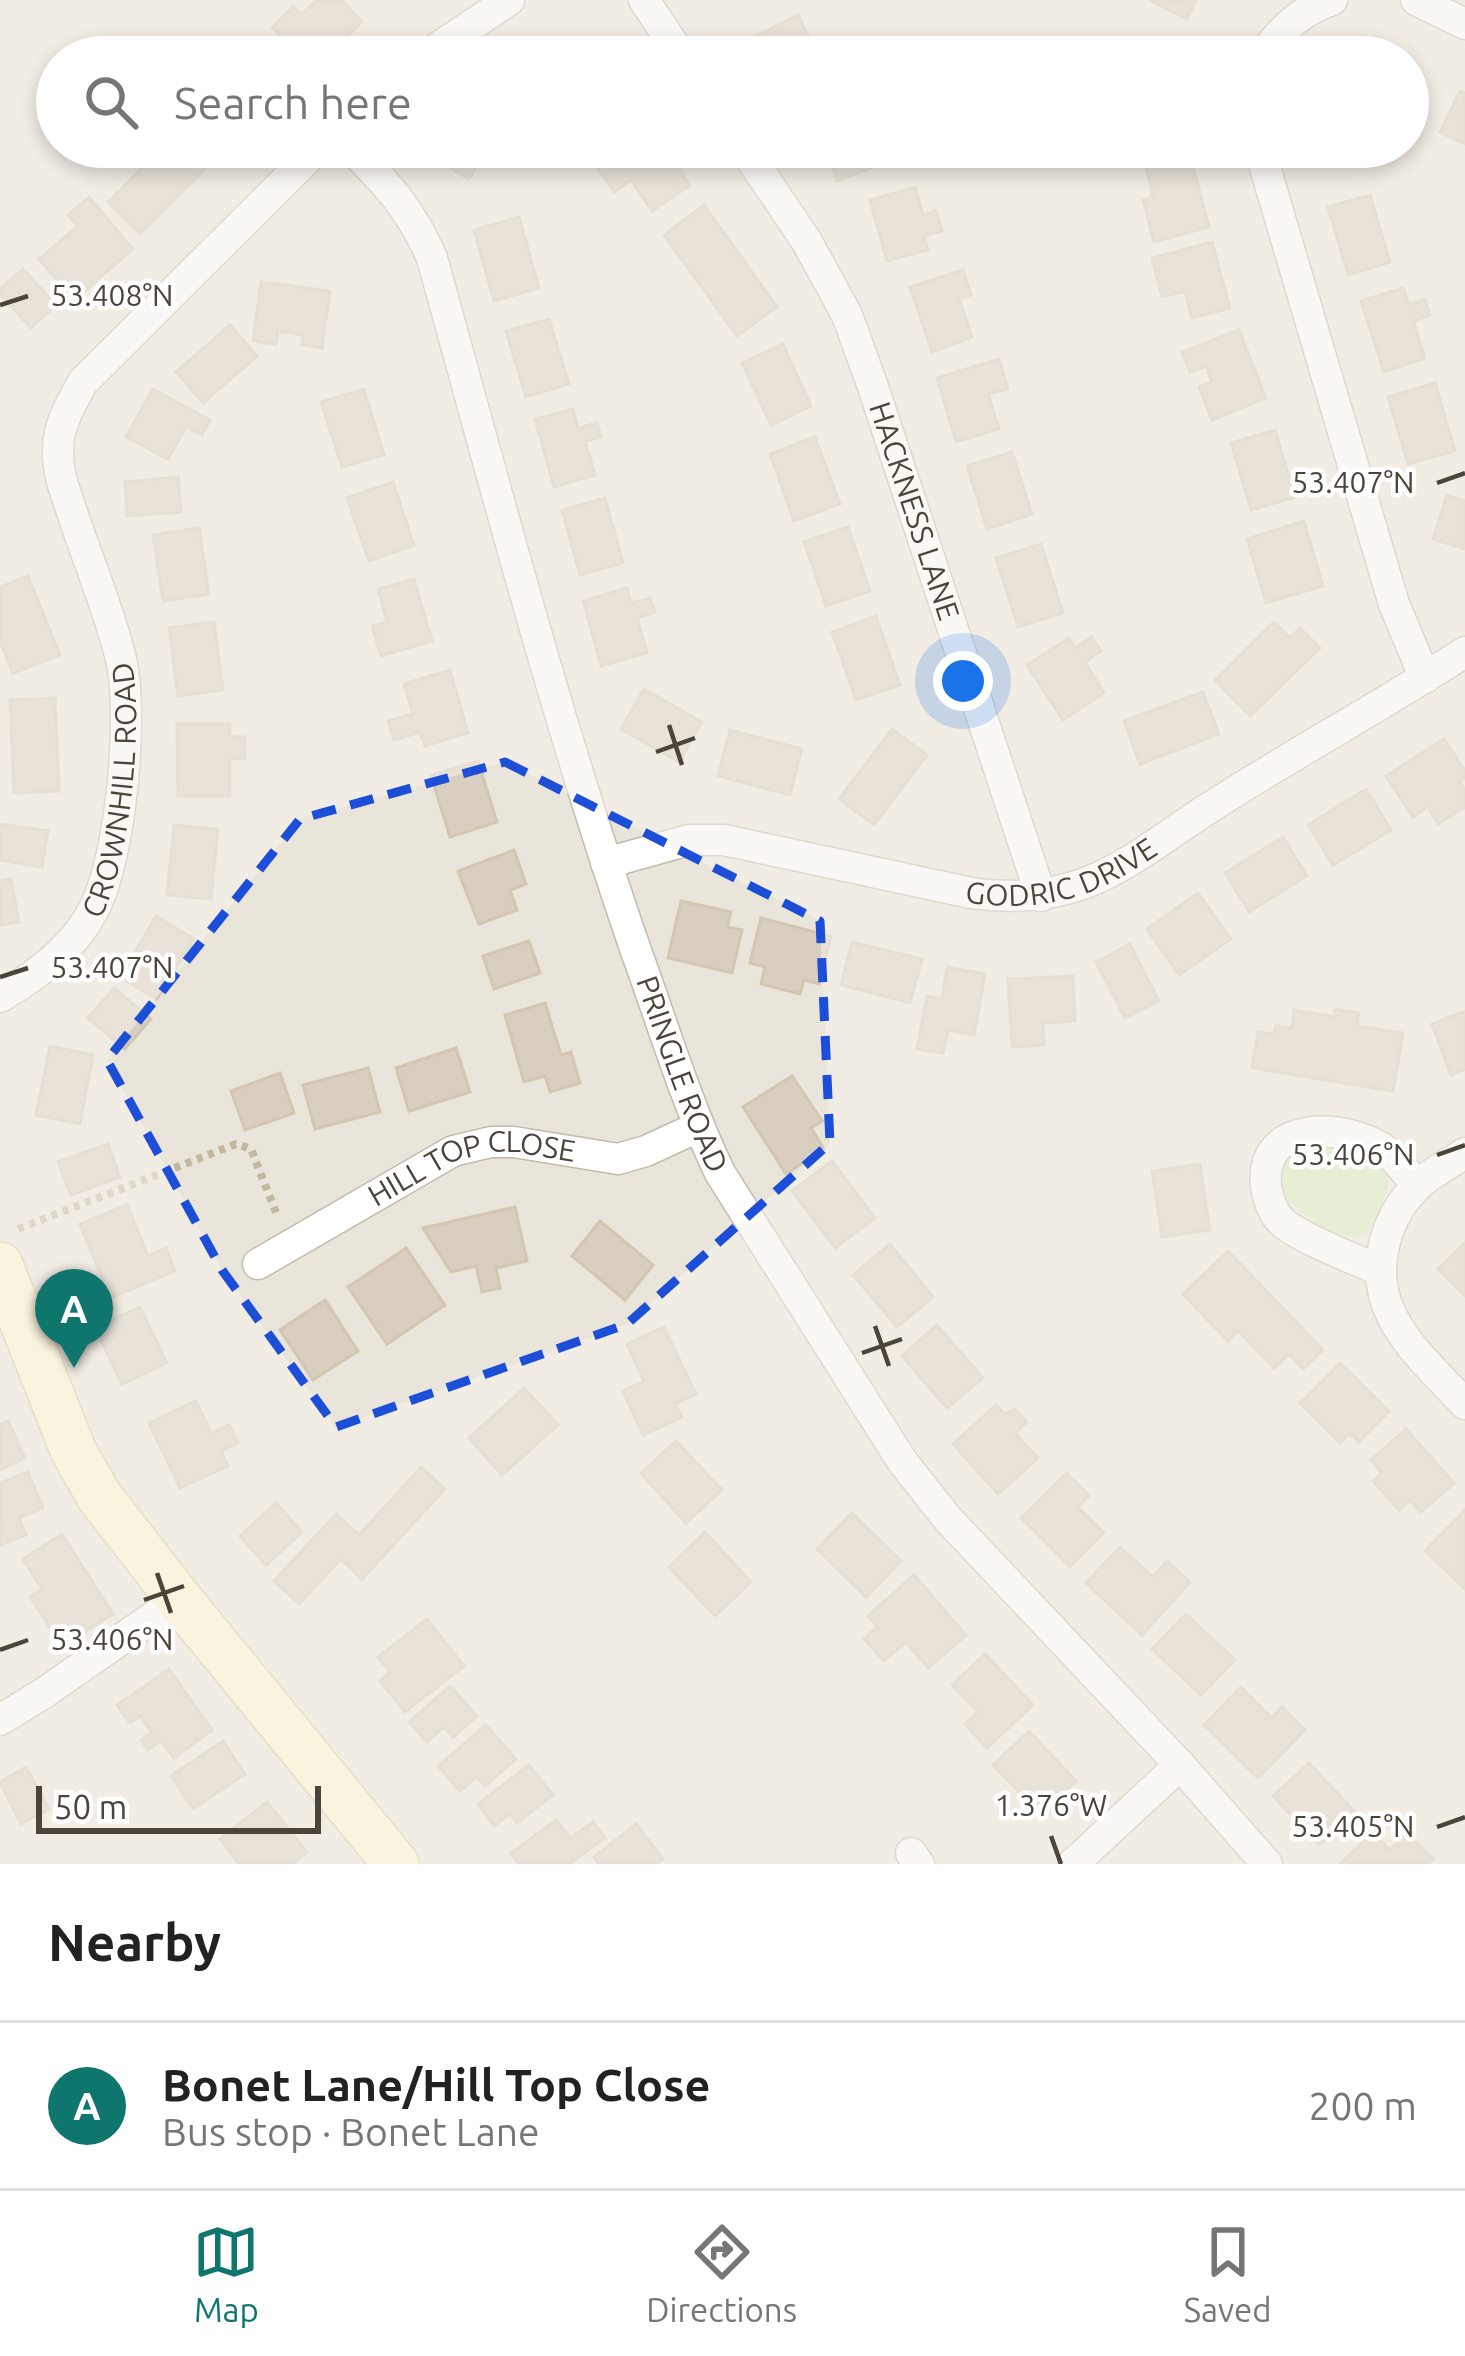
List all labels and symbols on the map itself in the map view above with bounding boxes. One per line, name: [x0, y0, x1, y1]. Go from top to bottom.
text: 53.408°N: [50, 278, 174, 312]
street label: HACKNESS LANE: [863, 398, 967, 624]
text: 53.407°N: [1291, 465, 1415, 499]
your location: [933, 651, 993, 711]
street label: CROWNHILL ROAD: [75, 660, 142, 923]
street label: GODRIC DRIVE: [964, 830, 1162, 912]
text: 53.407°N: [50, 950, 174, 984]
street label: PRINGLE ROAD: [630, 971, 735, 1177]
street label: HILL TOP CLOSE: [362, 1124, 578, 1212]
text: 53.406°N: [1291, 1137, 1415, 1171]
pin: A: [35, 1269, 113, 1368]
text: 53.406°N: [50, 1622, 174, 1656]
scale bar: [36, 1780, 321, 1833]
text: 1.376°W: [995, 1788, 1107, 1822]
text: 53.405°N: [1291, 1809, 1415, 1843]

